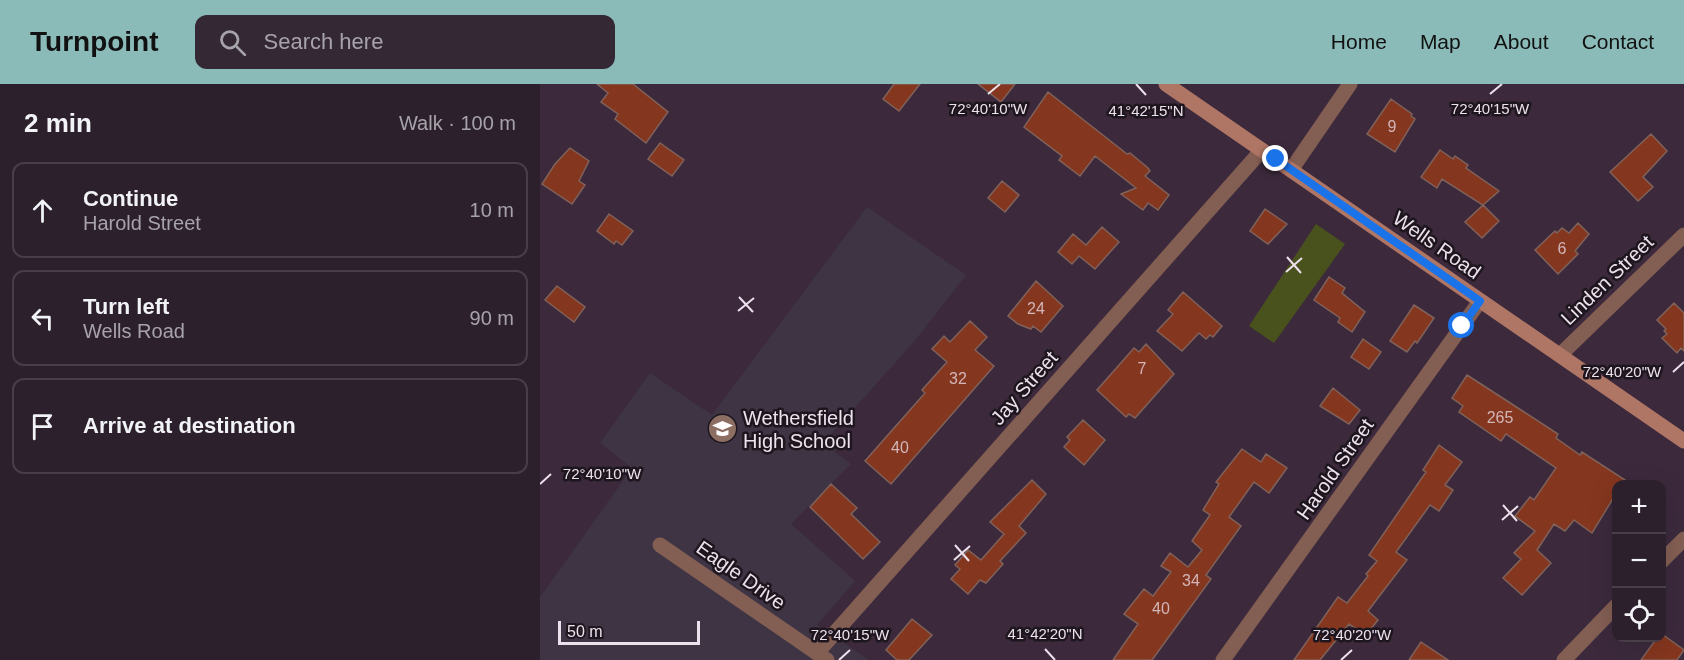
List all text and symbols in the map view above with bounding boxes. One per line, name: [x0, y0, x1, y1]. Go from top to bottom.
search box: [195, 15, 615, 69]
text: Turnpoint: [30, 26, 159, 57]
icon: search: [216, 26, 249, 59]
text: Search here: [264, 29, 383, 54]
text: Home: [1331, 30, 1387, 53]
text: Map: [1420, 30, 1461, 53]
text: About: [1494, 30, 1549, 53]
text: Contact: [1582, 30, 1654, 53]
text: 72°40'10"W: [949, 100, 1028, 117]
text: 72°40'15"W: [1451, 100, 1530, 117]
text: 41°42'15"N: [1108, 102, 1184, 119]
text: 2 min: [24, 108, 92, 138]
text: Walk · 100 m: [399, 112, 516, 134]
house number: 9: [1388, 118, 1397, 135]
route end: [1262, 145, 1288, 171]
text: Continue: [83, 186, 178, 211]
icon: ahead: [26, 194, 59, 227]
text: 10 m: [470, 199, 514, 221]
street label: Wells Road: [1389, 207, 1485, 283]
text: Harold Street: [83, 212, 201, 234]
street label: Linden Street: [1557, 230, 1658, 329]
house number: 6: [1558, 240, 1567, 257]
text: Turn left: [83, 294, 169, 319]
house number: 24: [1027, 300, 1045, 317]
icon: left: [26, 302, 59, 335]
text: 90 m: [470, 307, 514, 329]
route start: [1448, 312, 1474, 338]
text: Wells Road: [83, 320, 185, 342]
street label: Jay Street: [986, 346, 1062, 429]
house number: 7: [1138, 360, 1147, 377]
text: 72°40'20"W: [1583, 363, 1662, 380]
house number: 32: [949, 370, 967, 387]
place label: Wethersfield High School: [743, 407, 854, 452]
house number: 265: [1487, 409, 1513, 426]
icon: arrive: [26, 410, 59, 443]
text: Arrive at destination: [83, 413, 296, 438]
school or university icon: Wethersfield High School: [706, 413, 738, 445]
street label: Harold Street: [1292, 414, 1378, 524]
house number: 40: [891, 439, 909, 456]
text: 72°40'10"W: [563, 465, 642, 482]
map controls: [1612, 480, 1666, 642]
button: +: [1612, 480, 1666, 534]
button: −: [1612, 534, 1666, 588]
street label: Eagle Drive: [692, 536, 790, 614]
house number: 34: [1182, 572, 1200, 589]
button: locate: [1612, 588, 1666, 642]
house number: 40: [1152, 600, 1170, 617]
scale bar: [558, 618, 700, 646]
text: 50 m: [567, 623, 603, 640]
text: 41°42'20"N: [1007, 625, 1083, 642]
text: 72°40'15"W: [811, 626, 890, 643]
text: 72°40'20"W: [1313, 626, 1392, 643]

